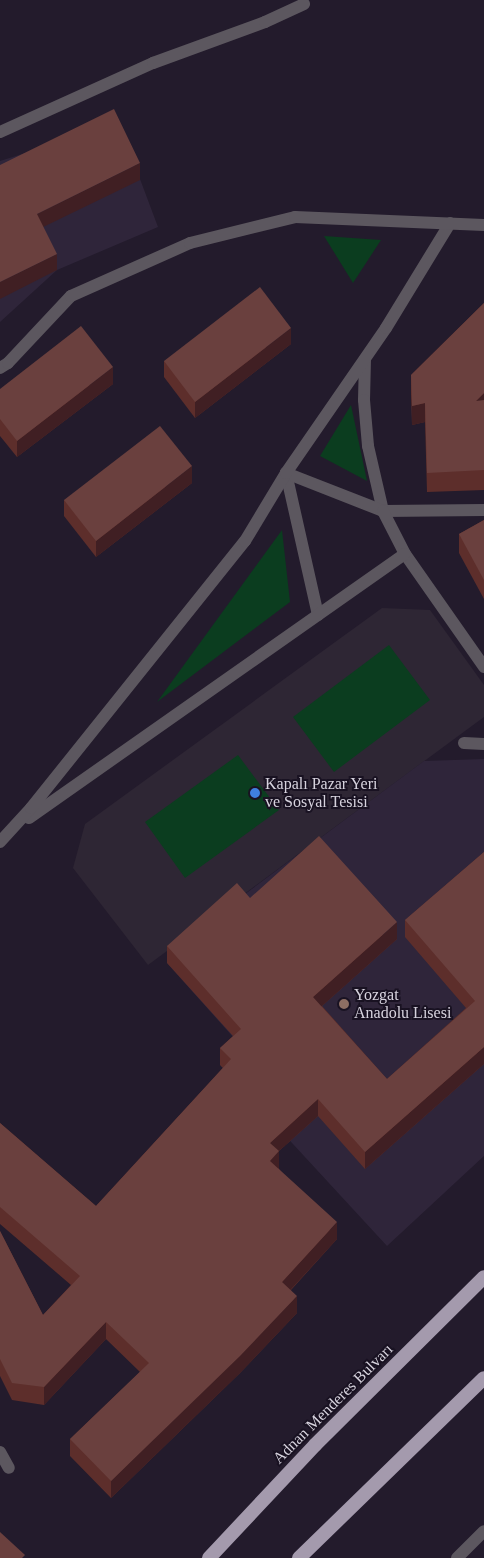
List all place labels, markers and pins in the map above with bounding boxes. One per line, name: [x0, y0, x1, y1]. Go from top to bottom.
place label: Kapalı Pazar Yeri ve Sosyal Tesisi: [265, 774, 378, 812]
marker: Kapalı Pazar Yeri ve Sosyal Tesisi: [249, 787, 261, 799]
place label: Yozgat Anadolu Lisesi: [354, 985, 451, 1023]
marker: Yozgat Anadolu Lisesi: [338, 998, 350, 1010]

